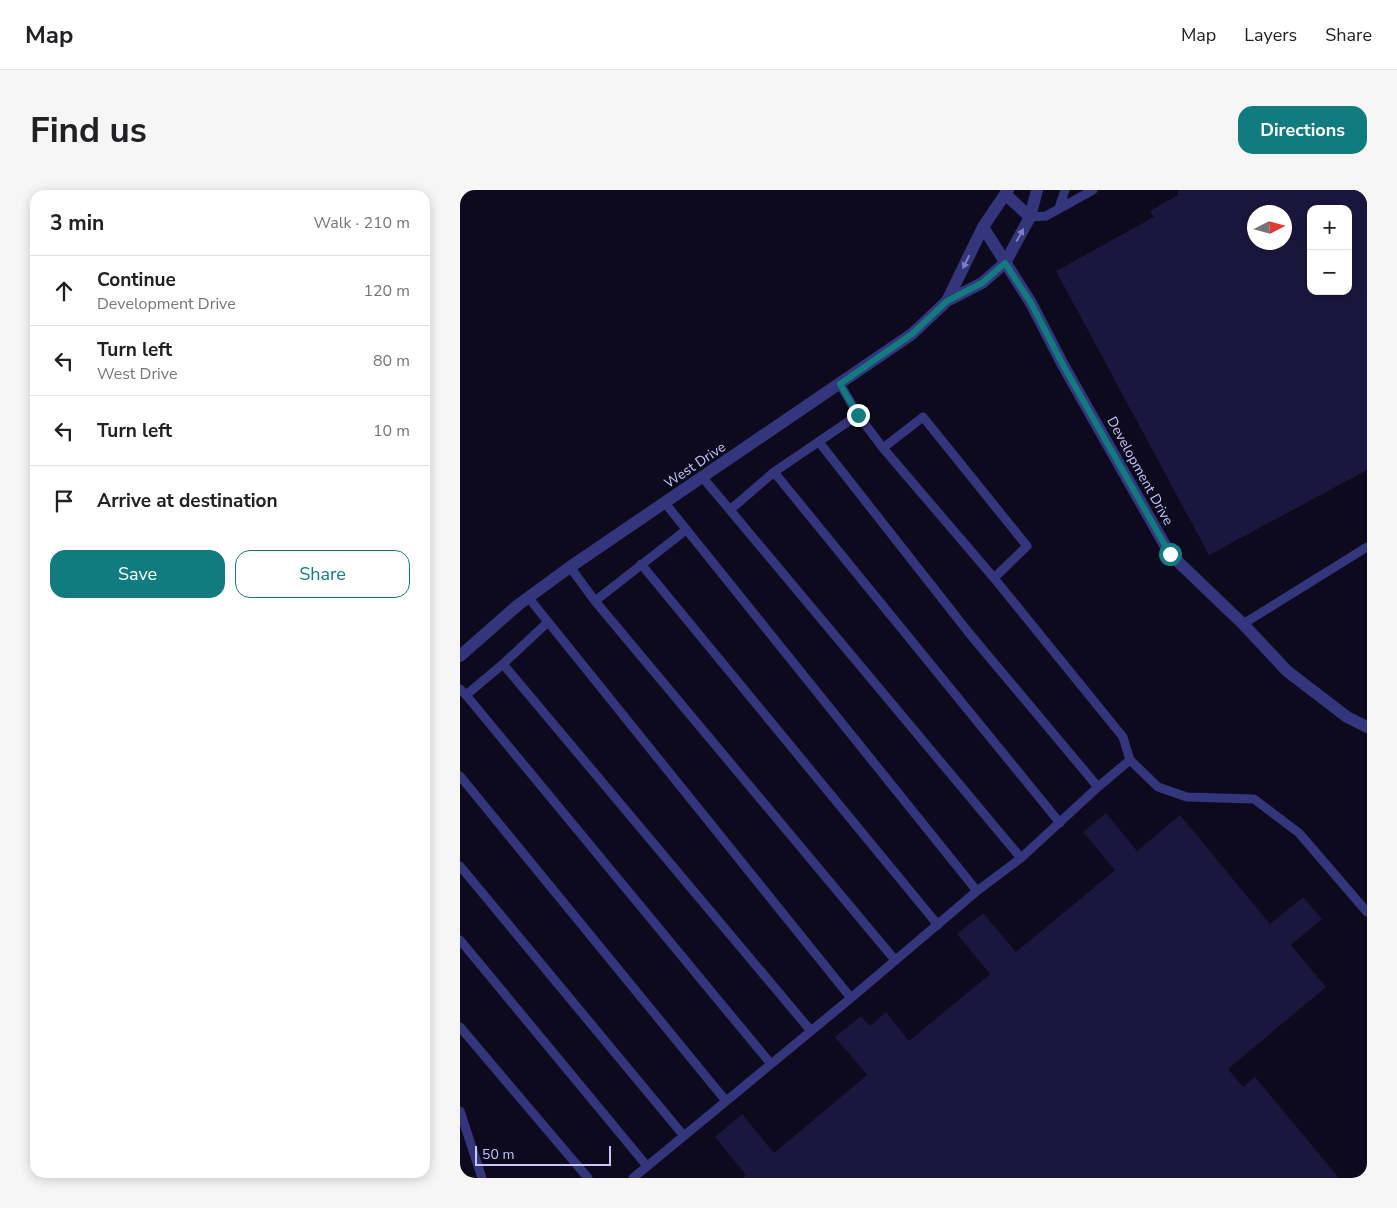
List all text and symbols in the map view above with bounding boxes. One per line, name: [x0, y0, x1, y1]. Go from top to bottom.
text: Map: [25, 19, 73, 51]
text: Map: [1181, 23, 1216, 47]
text: Layers: [1244, 23, 1297, 47]
text: Share: [1325, 23, 1372, 47]
button: Directions: [1238, 106, 1367, 154]
text: Find us: [30, 107, 147, 154]
north arrow: [1247, 205, 1292, 250]
map controls: [1307, 205, 1352, 295]
button: +: [1307, 205, 1352, 250]
text: 3 min: [50, 209, 104, 237]
text: Walk · 210 m: [314, 212, 410, 234]
one-way arrow: [1016, 229, 1025, 242]
button: −: [1307, 250, 1352, 295]
one-way arrow: [961, 255, 969, 269]
text: Continue: [97, 267, 176, 293]
icon: ahead: [50, 277, 78, 305]
text: 120 m: [363, 280, 410, 302]
text: Development Drive: [97, 293, 236, 315]
text: Turn left: [97, 337, 172, 363]
icon: left: [50, 347, 78, 375]
text: 80 m: [373, 350, 410, 372]
text: West Drive: [97, 363, 177, 385]
route end: [847, 404, 870, 427]
street label: Development Drive: [1102, 413, 1178, 529]
icon: left: [50, 417, 78, 445]
text: Turn left: [97, 418, 172, 444]
text: 10 m: [373, 420, 410, 442]
street label: West Drive: [661, 437, 729, 493]
icon: arrive: [50, 487, 78, 515]
text: Arrive at destination: [97, 488, 278, 514]
route start: [1159, 543, 1182, 566]
button: Save: [50, 550, 225, 598]
button: Share: [235, 550, 410, 598]
scale bar: [475, 1143, 611, 1166]
text: 50 m: [482, 1145, 514, 1164]

